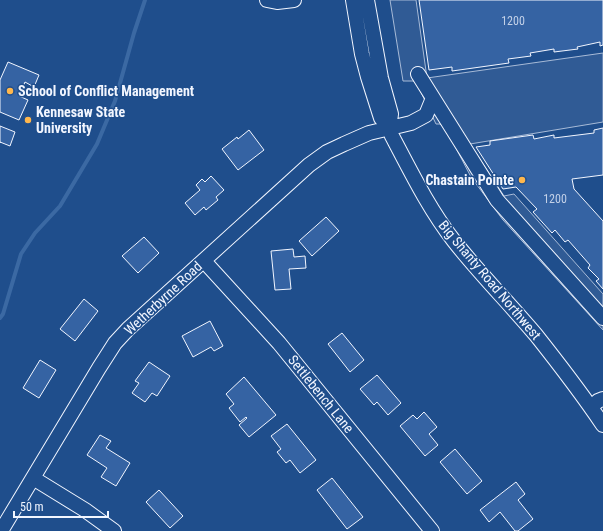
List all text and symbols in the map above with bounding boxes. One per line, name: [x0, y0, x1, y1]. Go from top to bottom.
house number: 1200: [501, 14, 525, 28]
place label: School of Conflict Management: [18, 83, 194, 99]
marker: School of Conflict Management: [5, 86, 15, 96]
place label: Kennesaw State University: [36, 104, 126, 136]
marker: Kennesaw State University: [23, 115, 33, 125]
place label: Chastain Pointe: [425, 172, 514, 188]
marker: Chastain Pointe: [517, 175, 527, 185]
house number: 1200: [543, 192, 567, 206]
street label: Big Shanty Road Northwest: [436, 217, 544, 343]
street label: Wetherbyrne Road: [121, 258, 205, 338]
street label: Settlebench Lane: [285, 352, 357, 436]
scale bar: [14, 493, 108, 519]
text: 50 m: [20, 500, 44, 514]

